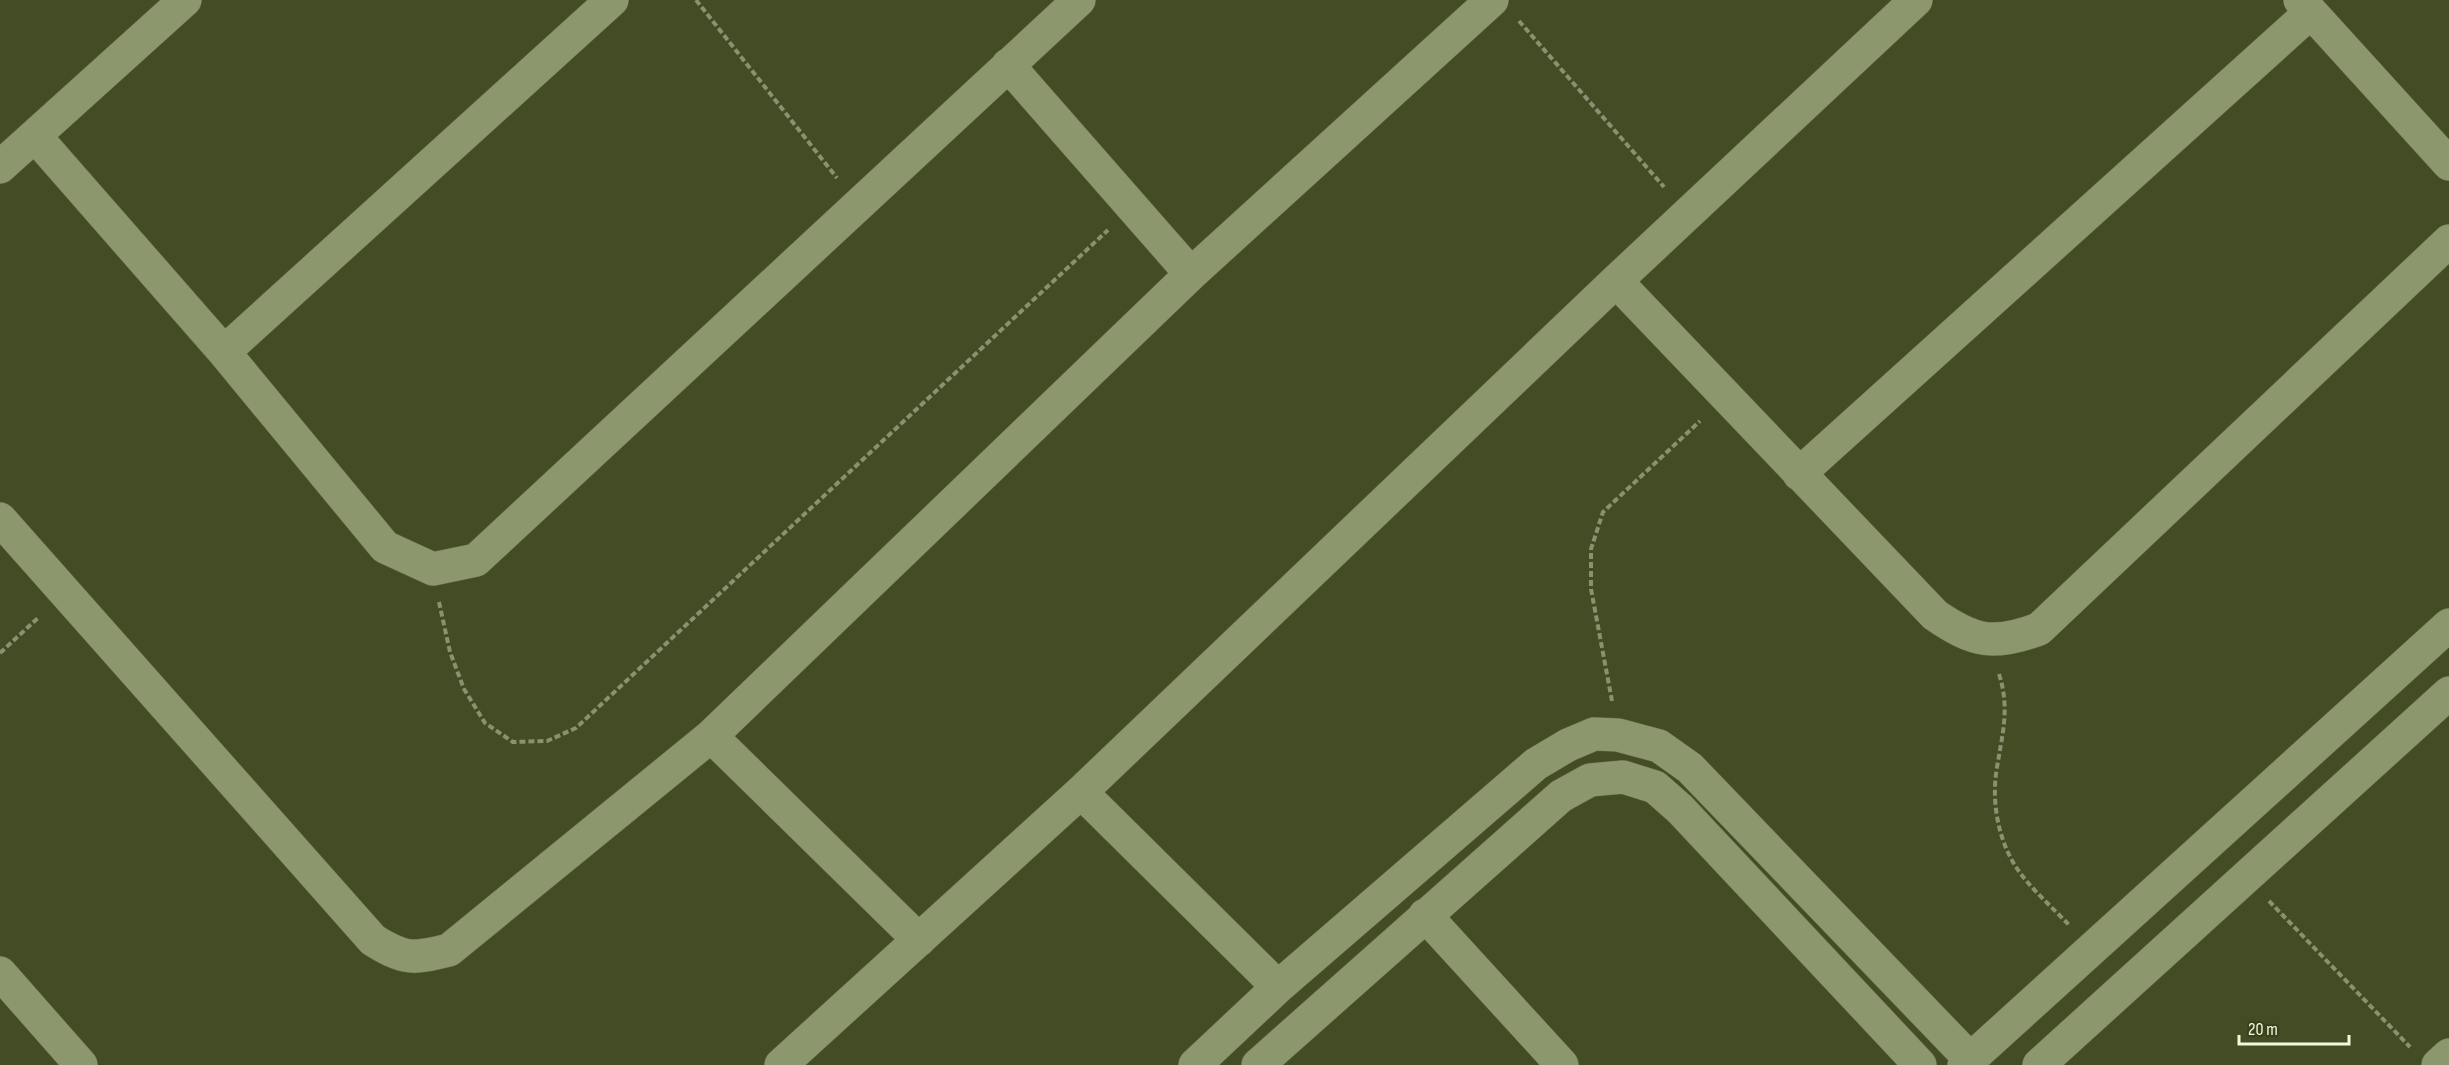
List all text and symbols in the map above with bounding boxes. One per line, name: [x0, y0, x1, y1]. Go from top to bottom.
scale bar: [2239, 1008, 2348, 1046]
text: 20 m: [2248, 1019, 2278, 1040]

